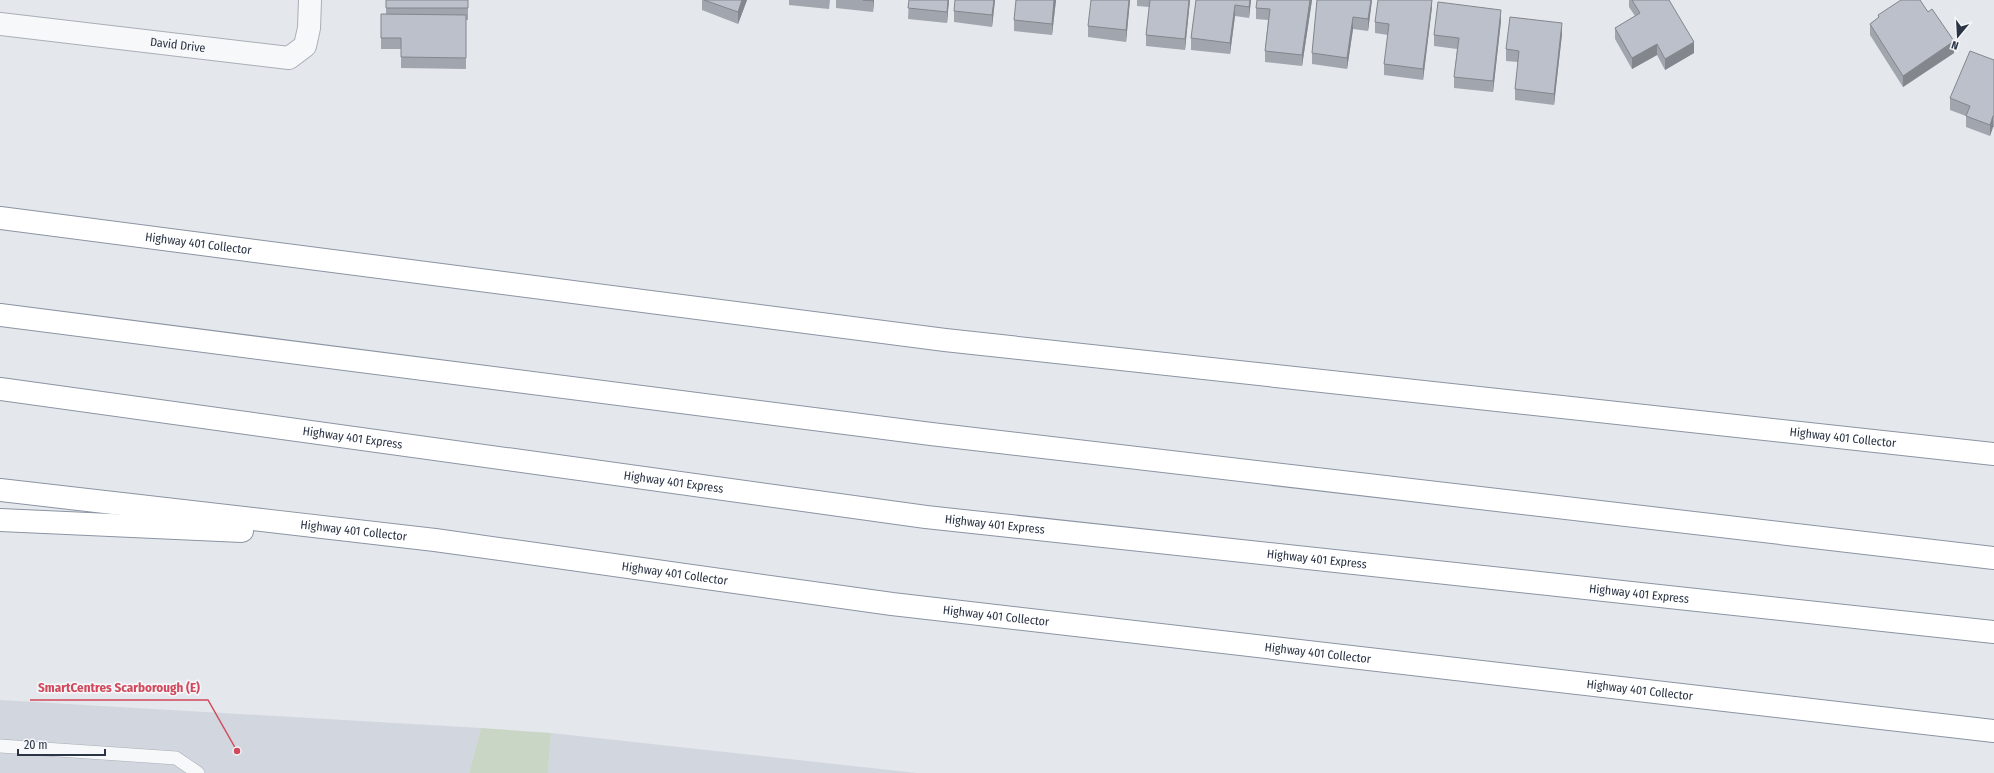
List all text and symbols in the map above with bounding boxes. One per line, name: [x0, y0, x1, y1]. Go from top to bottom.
north arrow: [1938, 16, 1978, 56]
street label: David Drive: [149, 35, 206, 55]
text: N: [1950, 38, 1960, 52]
street label: Highway 401 Collector: [144, 230, 253, 258]
street label: Highway 401 Express: [302, 424, 403, 452]
street label: Highway 401 Collector: [1789, 425, 1898, 450]
street label: Highway 401 Express: [623, 468, 724, 496]
street label: Highway 401 Express: [944, 512, 1045, 537]
street label: Highway 401 Collector: [300, 518, 408, 544]
street label: Highway 401 Express: [1266, 547, 1368, 571]
street label: Highway 401 Collector: [621, 559, 730, 588]
street label: Highway 401 Express: [1588, 581, 1690, 606]
street label: Highway 401 Collector: [942, 603, 1051, 629]
street label: Highway 401 Collector: [1264, 640, 1373, 666]
callout: SmartCentres Scarborough (E): [30, 675, 208, 700]
street label: Highway 401 Collector: [1586, 677, 1694, 703]
text: SmartCentres Scarborough (E): [38, 680, 200, 695]
scale bar: [18, 731, 105, 757]
text: 20 m: [24, 738, 48, 752]

